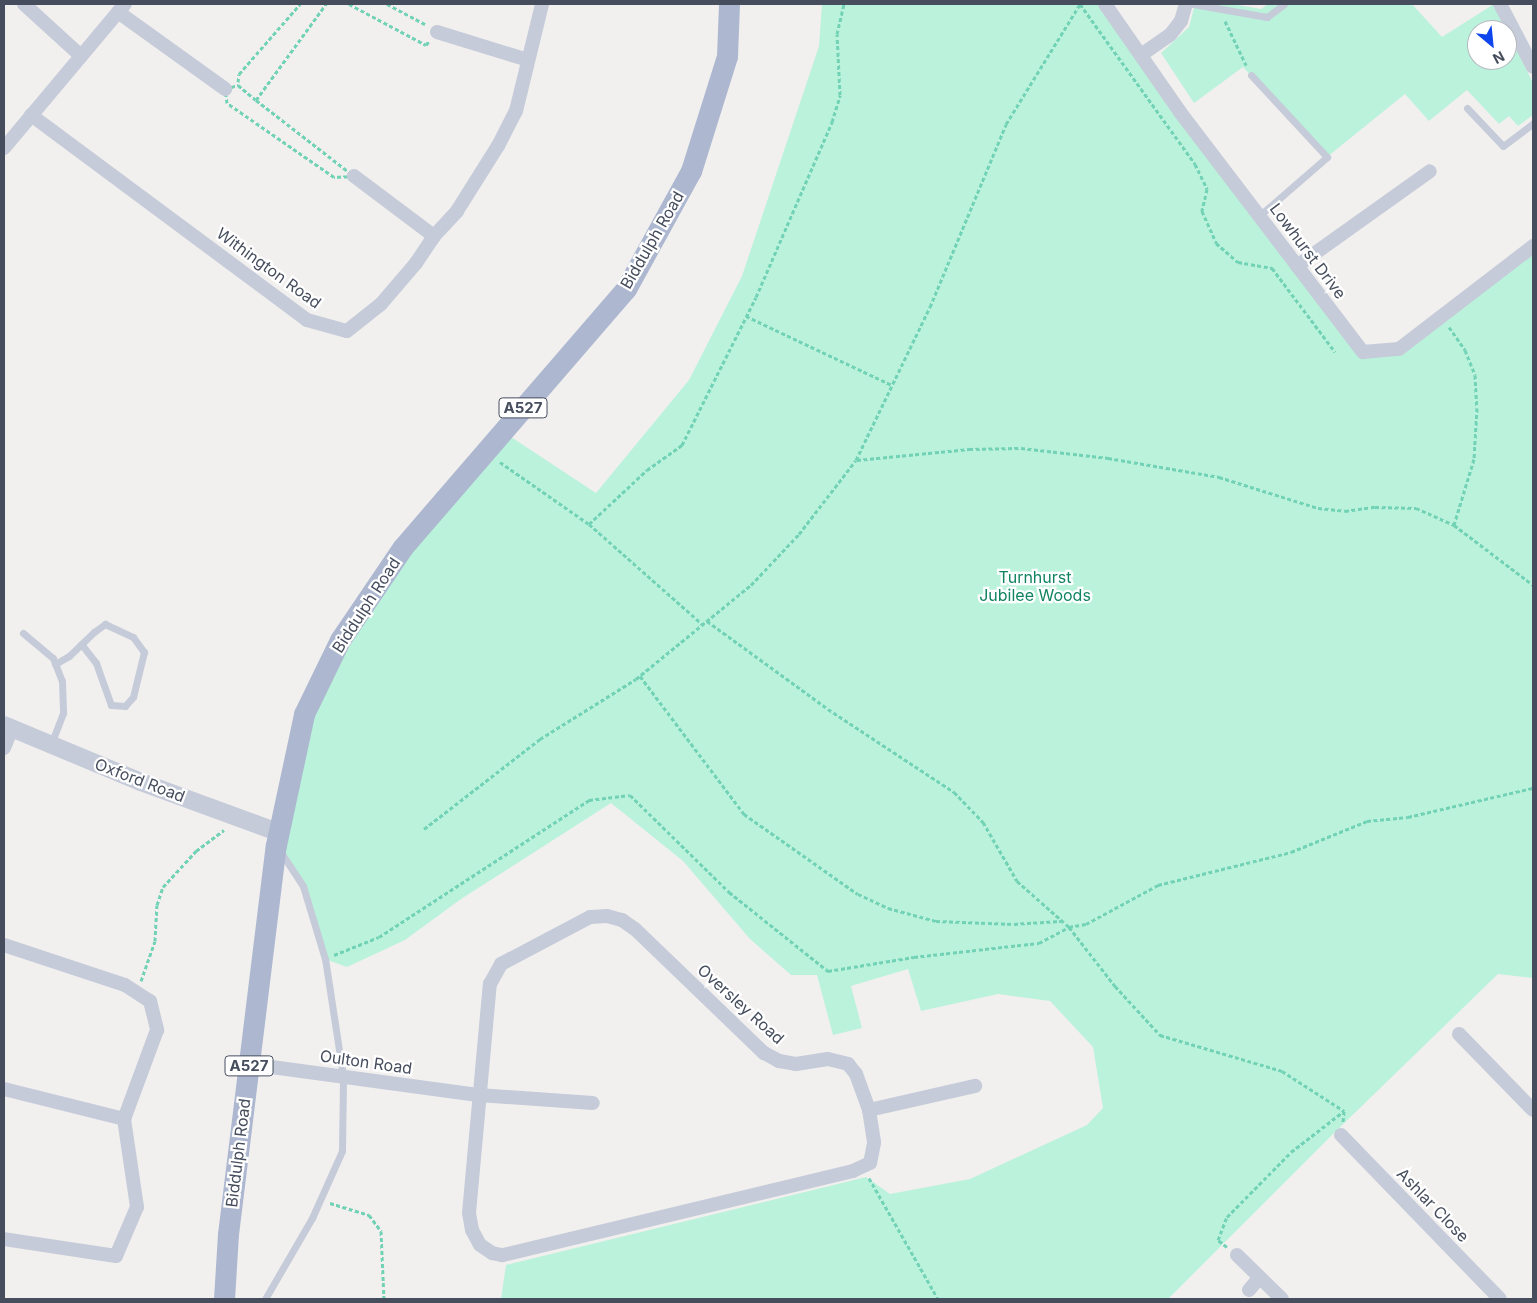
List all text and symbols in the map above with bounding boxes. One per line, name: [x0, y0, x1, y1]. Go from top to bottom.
north arrow: [1467, 20, 1517, 70]
text: N: [1490, 48, 1508, 68]
street label: Biddulph Road: [616, 188, 688, 292]
street label: Lowhurst Drive: [1266, 200, 1350, 302]
street label: Withington Road: [213, 224, 325, 312]
road number: A527: [498, 396, 548, 420]
street label: Biddulph Road: [328, 554, 404, 656]
park label: Turnhurst Jubilee Woods: [979, 567, 1091, 605]
street label: Oxford Road: [92, 754, 188, 806]
street label: Oversley Road: [694, 960, 788, 1048]
street label: Oulton Road: [319, 1046, 413, 1078]
road number: A527: [224, 1054, 274, 1078]
street label: Biddulph Road: [222, 1097, 254, 1209]
street label: Ashlar Close: [1393, 1164, 1473, 1246]

